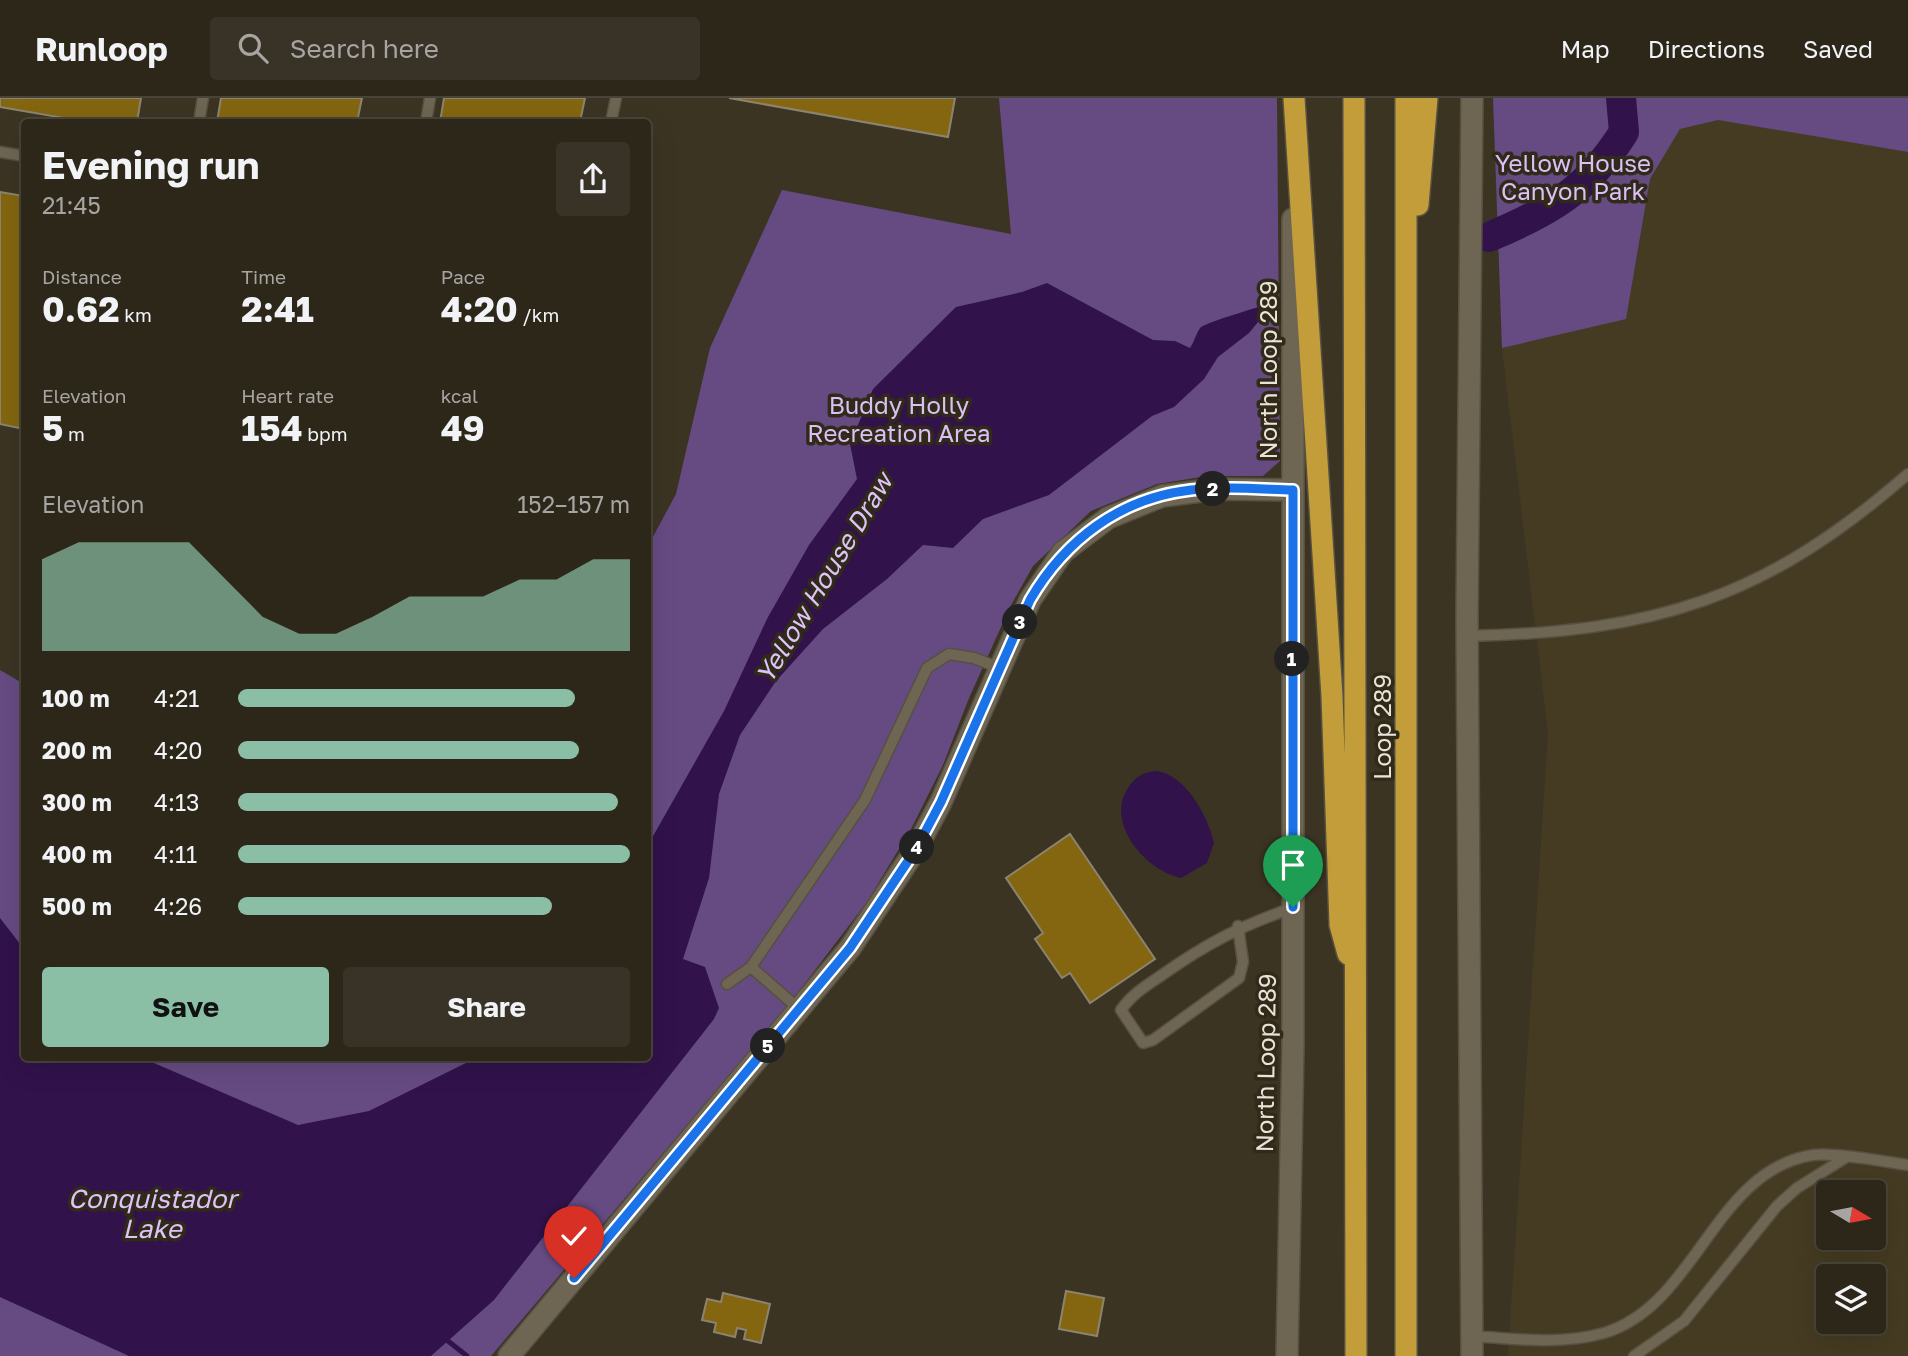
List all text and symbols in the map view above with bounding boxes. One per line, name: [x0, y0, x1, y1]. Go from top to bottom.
search box: [210, 17, 700, 80]
text: Runloop: [35, 29, 168, 68]
icon: search: [234, 29, 272, 67]
text: Search here: [290, 33, 439, 64]
text: Map: [1561, 34, 1610, 63]
text: Directions: [1648, 34, 1765, 63]
text: Saved: [1803, 34, 1873, 63]
text: Evening run: [42, 142, 260, 187]
button: share: [556, 142, 630, 216]
park label: Yellow House Canyon Park: [1495, 148, 1651, 205]
text: 21:45: [42, 191, 101, 219]
text: Distance: [42, 265, 122, 288]
text: Time: [241, 265, 286, 288]
text: Pace: [441, 265, 485, 288]
street label: North Loop 289: [1253, 281, 1282, 459]
text: 0.62: [42, 288, 120, 330]
text: 2:41: [241, 288, 314, 330]
text: 4:20: [441, 288, 518, 330]
text: km: [120, 303, 152, 326]
text: /km: [518, 303, 559, 326]
text: Elevation: [42, 384, 127, 407]
text: Heart rate: [241, 384, 334, 407]
text: kcal: [441, 384, 478, 407]
park label: Buddy Holly Recreation Area: [807, 390, 991, 447]
text: 5: [42, 407, 63, 449]
text: 154: [241, 407, 303, 449]
text: 49: [441, 407, 485, 449]
text: m: [63, 422, 85, 445]
text: bpm: [303, 422, 348, 445]
water label: Yellow House Draw: [749, 465, 900, 688]
pin: 2: [1196, 472, 1230, 506]
text: 2: [1207, 477, 1218, 500]
text: Elevation: [42, 490, 144, 518]
text: 152–157 m: [517, 490, 630, 518]
pin: 3: [1002, 604, 1038, 640]
text: 3: [1014, 610, 1025, 633]
pin: 1: [1274, 642, 1310, 676]
text: 1: [1287, 647, 1296, 670]
street label: Loop 289: [1367, 674, 1396, 780]
text: 100 m: [42, 684, 110, 712]
text: 4:21: [154, 684, 199, 712]
text: 200 m: [42, 736, 112, 764]
text: 4:20: [154, 736, 203, 764]
text: 300 m: [42, 788, 112, 816]
text: 4:13: [154, 788, 200, 816]
pin: 4: [900, 830, 934, 864]
text: 4: [911, 835, 922, 858]
pin: [1263, 835, 1323, 907]
text: 400 m: [42, 840, 112, 868]
text: 4:11: [154, 840, 197, 868]
icon: arrive: [1274, 846, 1312, 884]
text: 500 m: [42, 892, 112, 920]
text: 4:26: [154, 892, 202, 920]
button: Save: [42, 967, 329, 1047]
button: Share: [343, 967, 630, 1047]
street label: North Loop 289: [1249, 973, 1281, 1153]
pin: 5: [750, 1028, 786, 1063]
text: 5: [762, 1034, 773, 1057]
north arrow: [1816, 1180, 1886, 1250]
map controls: [1816, 1180, 1886, 1334]
water label: Conquistador Lake: [68, 1183, 240, 1244]
pin: [544, 1206, 604, 1278]
icon: check: [555, 1217, 593, 1255]
button: layers: [1816, 1264, 1886, 1334]

